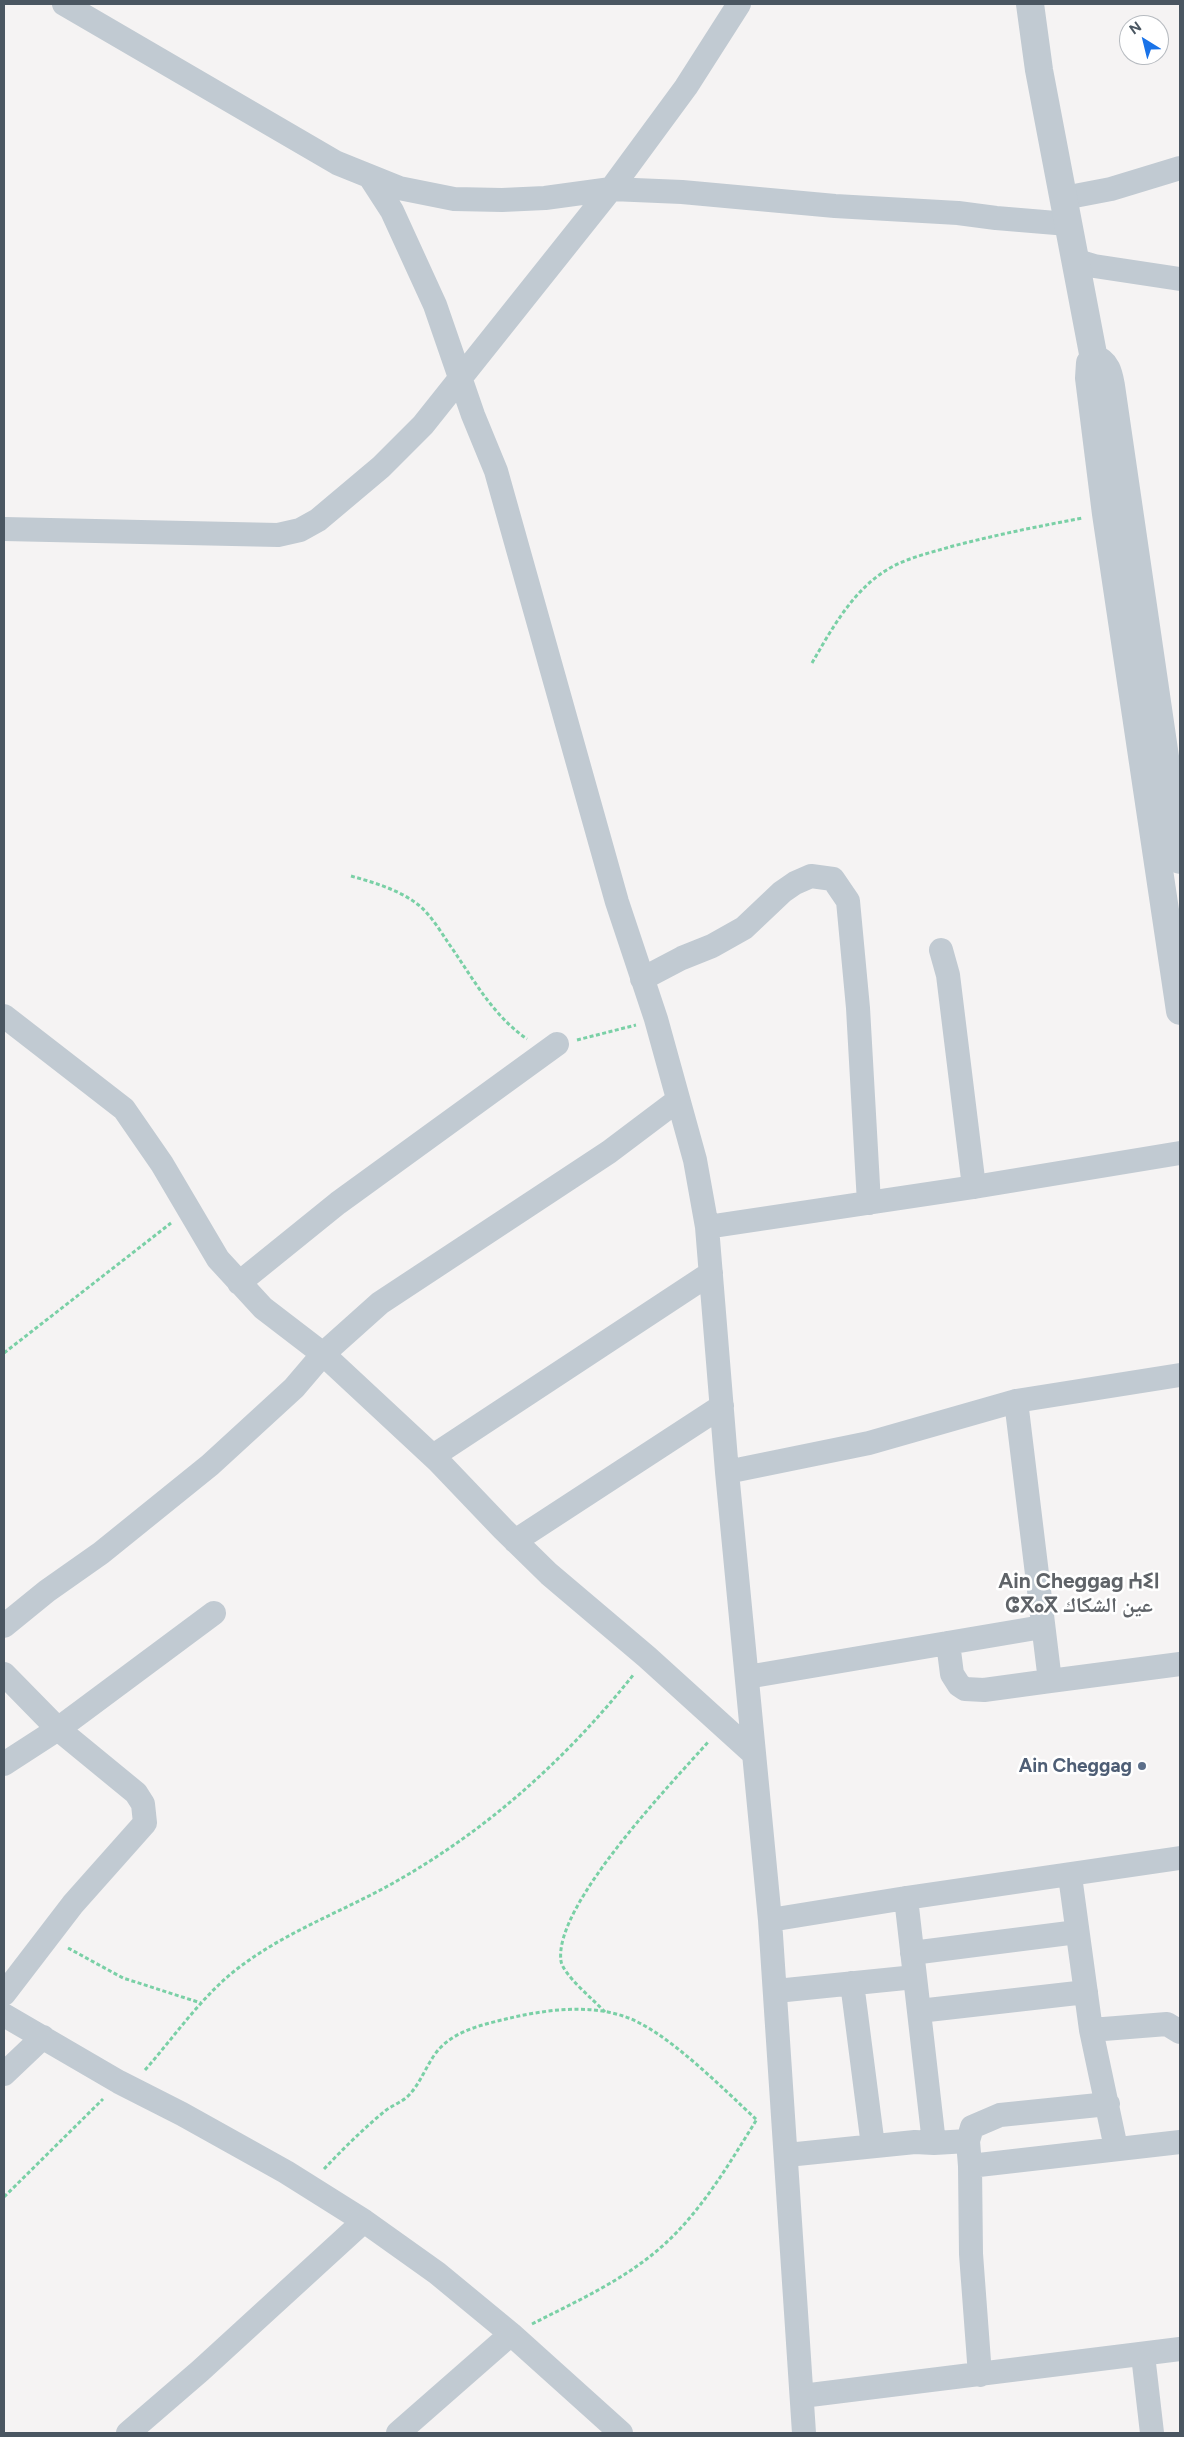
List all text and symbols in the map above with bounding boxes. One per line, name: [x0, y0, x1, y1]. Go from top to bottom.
north arrow: [1119, 15, 1169, 65]
text: N: [1126, 18, 1145, 38]
district label: Ain Cheggag ⵄⵉⵏ ⵛⴳⴰⴳ عين الشكاك: [998, 1569, 1160, 1619]
place label: Ain Cheggag: [1019, 1755, 1132, 1777]
marker: Ain Cheggag: [1136, 1760, 1148, 1772]

